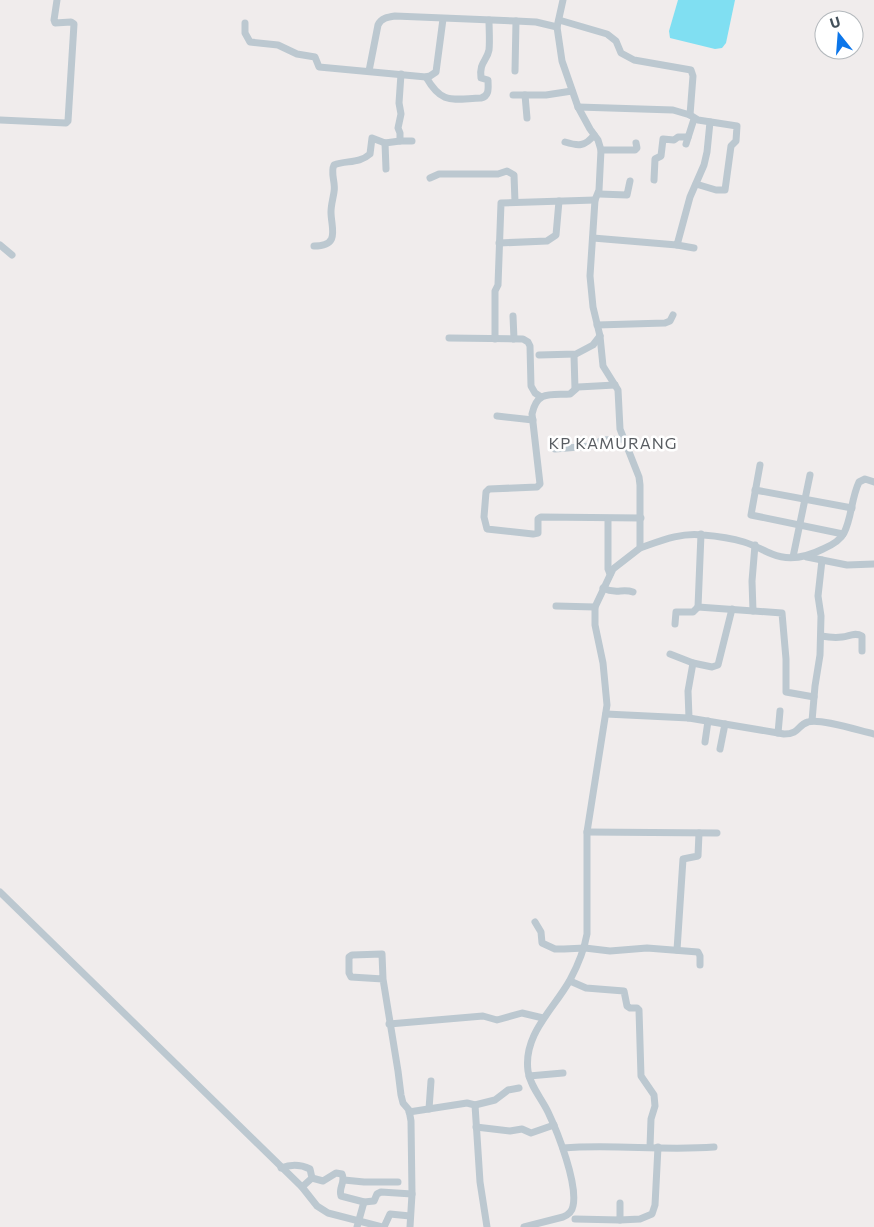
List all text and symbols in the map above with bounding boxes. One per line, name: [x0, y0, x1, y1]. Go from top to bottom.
north arrow: [814, 10, 864, 60]
text: U: [828, 12, 842, 32]
district label: KP KAMURANG: [549, 433, 678, 452]

